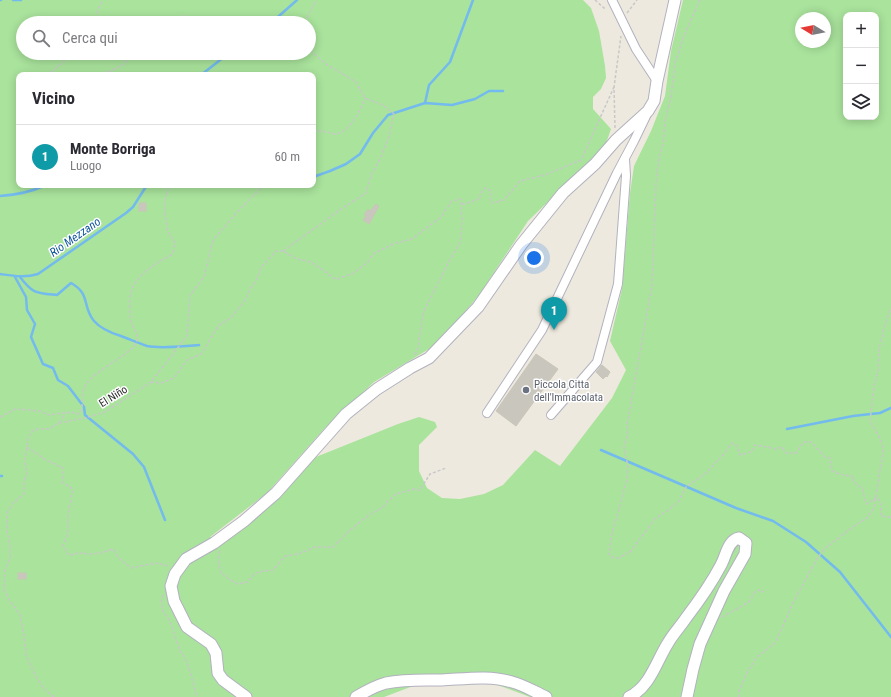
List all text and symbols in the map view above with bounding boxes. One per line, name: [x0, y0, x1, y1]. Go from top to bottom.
north arrow: [795, 12, 831, 48]
map controls: [843, 12, 879, 120]
button: +: [843, 12, 879, 48]
search box: [16, 16, 316, 60]
icon: search: [30, 27, 52, 49]
text: Cerca qui: [62, 29, 118, 47]
button: −: [843, 48, 879, 84]
button: layers: [843, 84, 879, 120]
text: Vicino: [32, 88, 75, 108]
text: Monte Borriga: [70, 140, 156, 158]
text: 1: [42, 149, 48, 164]
text: 60 m: [274, 149, 300, 164]
text: Luogo: [70, 158, 102, 173]
water label: Rio Mezzano: [47, 214, 103, 260]
your location: [524, 248, 544, 268]
pin: 1: [541, 297, 567, 330]
place label: Piccola Citta dell'Immacolata: [534, 378, 603, 404]
street label: El Niño: [97, 383, 130, 410]
marker: Piccola Citta dell'Immacolata: [521, 385, 531, 395]

